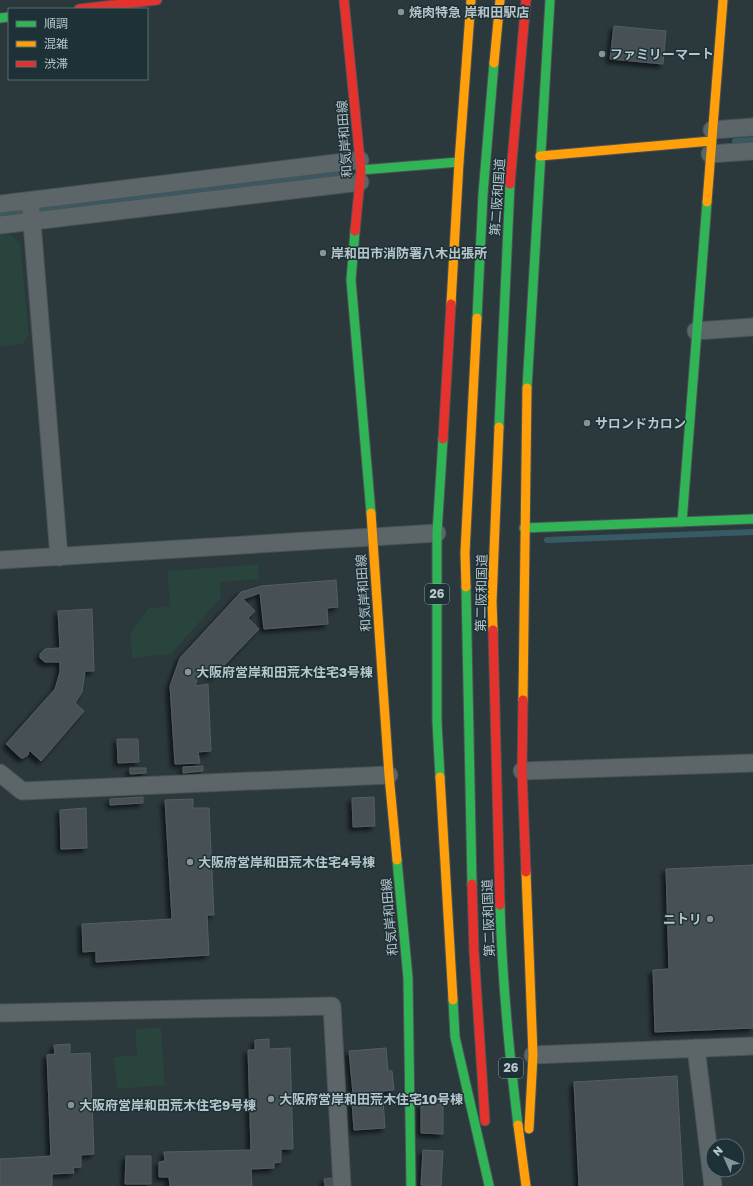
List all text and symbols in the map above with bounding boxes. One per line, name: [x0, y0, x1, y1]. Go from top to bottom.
place label: 焼肉特急 岸和田駅店: [409, 4, 529, 20]
marker: 焼肉特急 岸和田駅店: [396, 7, 406, 17]
legend: [8, 8, 148, 80]
text: 順調: [44, 16, 68, 31]
text: 混雑: [44, 36, 68, 51]
place label: ファミリーマート: [610, 46, 714, 62]
marker: ファミリーマート: [597, 49, 607, 59]
text: 渋滞: [44, 56, 68, 71]
street label: 和気岸和田線: [333, 100, 355, 178]
street label: 第二阪和国道: [486, 158, 508, 236]
place label: 岸和田市消防署八木出張所: [331, 245, 487, 261]
marker: 岸和田市消防署八木出張所: [318, 248, 328, 258]
place label: サロンドカロン: [595, 415, 686, 431]
marker: サロンドカロン: [582, 418, 592, 428]
street label: 和気岸和田線: [352, 554, 374, 632]
street label: 第二阪和国道: [472, 554, 490, 632]
road number: 26: [425, 584, 449, 604]
place label: 大阪府営岸和田荒木住宅3号棟: [196, 664, 373, 680]
marker: 大阪府営岸和田荒木住宅3号棟: [183, 667, 193, 677]
place label: 大阪府営岸和田荒木住宅4号棟: [198, 854, 375, 870]
marker: 大阪府営岸和田荒木住宅4号棟: [185, 857, 195, 867]
street label: 和気岸和田線: [378, 877, 400, 957]
street label: 第二阪和国道: [479, 879, 497, 957]
place label: ニトリ: [663, 911, 702, 927]
marker: ニトリ: [705, 914, 715, 924]
road number: 26: [499, 1058, 523, 1078]
place label: 大阪府営岸和田荒木住宅10号棟: [279, 1091, 463, 1107]
marker: 大阪府営岸和田荒木住宅10号棟: [266, 1094, 276, 1104]
place label: 大阪府営岸和田荒木住宅9号棟: [79, 1097, 256, 1113]
marker: 大阪府営岸和田荒木住宅9号棟: [66, 1100, 76, 1110]
north arrow: [705, 1138, 745, 1178]
text: N: [710, 1143, 725, 1158]

